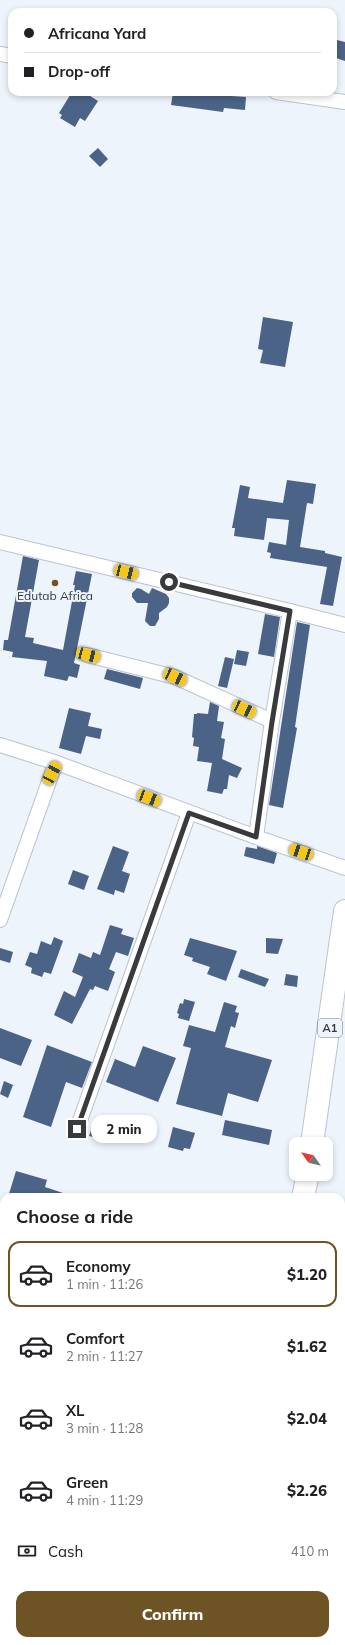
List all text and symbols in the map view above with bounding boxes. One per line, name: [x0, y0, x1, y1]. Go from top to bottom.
text: Africana Yard: [48, 24, 146, 43]
text: Drop-off: [48, 62, 110, 81]
car: [113, 563, 139, 581]
route start: [160, 573, 178, 591]
marker: Edutab Africa: [50, 578, 60, 588]
place label: Edutab Africa: [17, 588, 93, 603]
car: [75, 646, 101, 664]
car: [162, 666, 188, 688]
car: [231, 698, 257, 720]
car: [41, 760, 63, 786]
car: [136, 788, 162, 808]
car: [288, 842, 314, 862]
road number: A1: [318, 1019, 342, 1037]
callout: 2 min: [91, 1115, 157, 1143]
route end: [68, 1120, 86, 1138]
text: 2 min: [107, 1121, 141, 1137]
north arrow: [289, 1137, 333, 1181]
map controls: [289, 1137, 333, 1181]
text: Choose a ride: [16, 1205, 133, 1228]
icon: car: [18, 1256, 54, 1292]
text: Economy: [66, 1257, 131, 1276]
text: $1.20: [287, 1265, 327, 1284]
text: 1 min · 11:26: [66, 1276, 143, 1292]
icon: car: [18, 1328, 54, 1364]
text: Comfort: [66, 1329, 124, 1348]
text: $1.62: [287, 1337, 327, 1356]
text: 2 min · 11:27: [66, 1348, 143, 1364]
icon: car: [18, 1400, 54, 1436]
text: XL: [66, 1401, 84, 1420]
text: $2.04: [287, 1409, 327, 1428]
text: 3 min · 11:28: [66, 1420, 143, 1436]
icon: car: [18, 1472, 54, 1508]
text: Green: [66, 1473, 108, 1492]
text: $2.26: [287, 1481, 327, 1500]
text: 4 min · 11:29: [66, 1492, 143, 1508]
icon: cash: [16, 1540, 38, 1562]
text: Cash: [48, 1542, 83, 1561]
text: 410 m: [291, 1543, 329, 1559]
button: Confirm: [16, 1591, 329, 1637]

